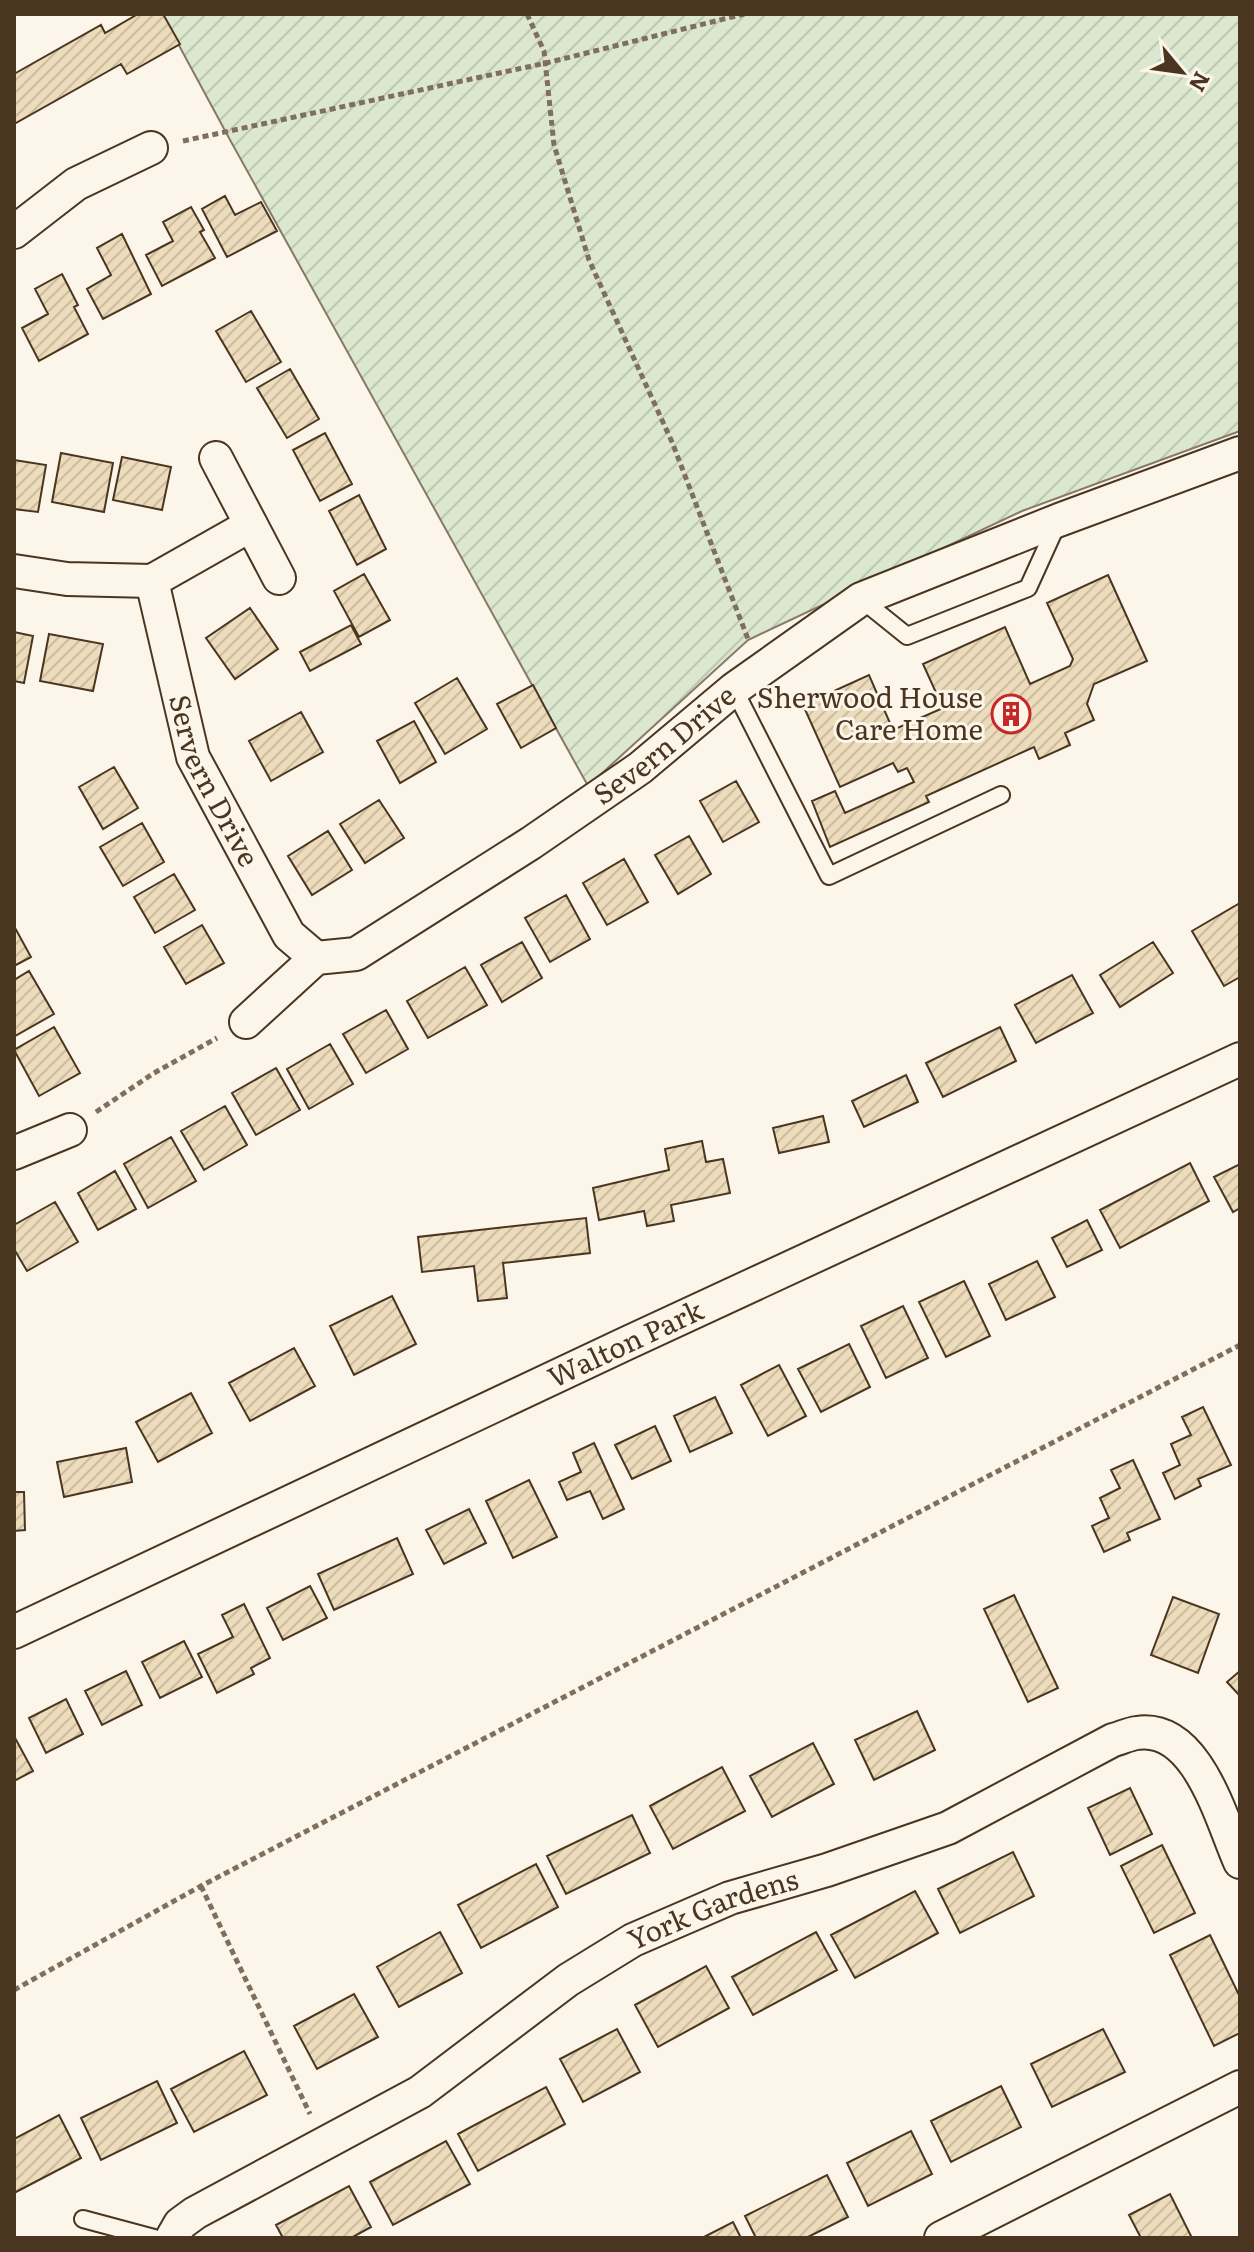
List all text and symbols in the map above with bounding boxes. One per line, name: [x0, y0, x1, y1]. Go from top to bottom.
north arrow: [1142, 32, 1222, 112]
text: N: [1182, 66, 1220, 98]
street label: Severn Drive: [584, 674, 744, 813]
place label: Sherwood House Care Home: [757, 675, 983, 749]
street label: Servern Drive: [160, 690, 271, 873]
building icon: Sherwood House Care Home: [990, 693, 1032, 735]
street label: Walton Park: [540, 1287, 710, 1397]
street label: York Gardens: [620, 1856, 803, 1959]

